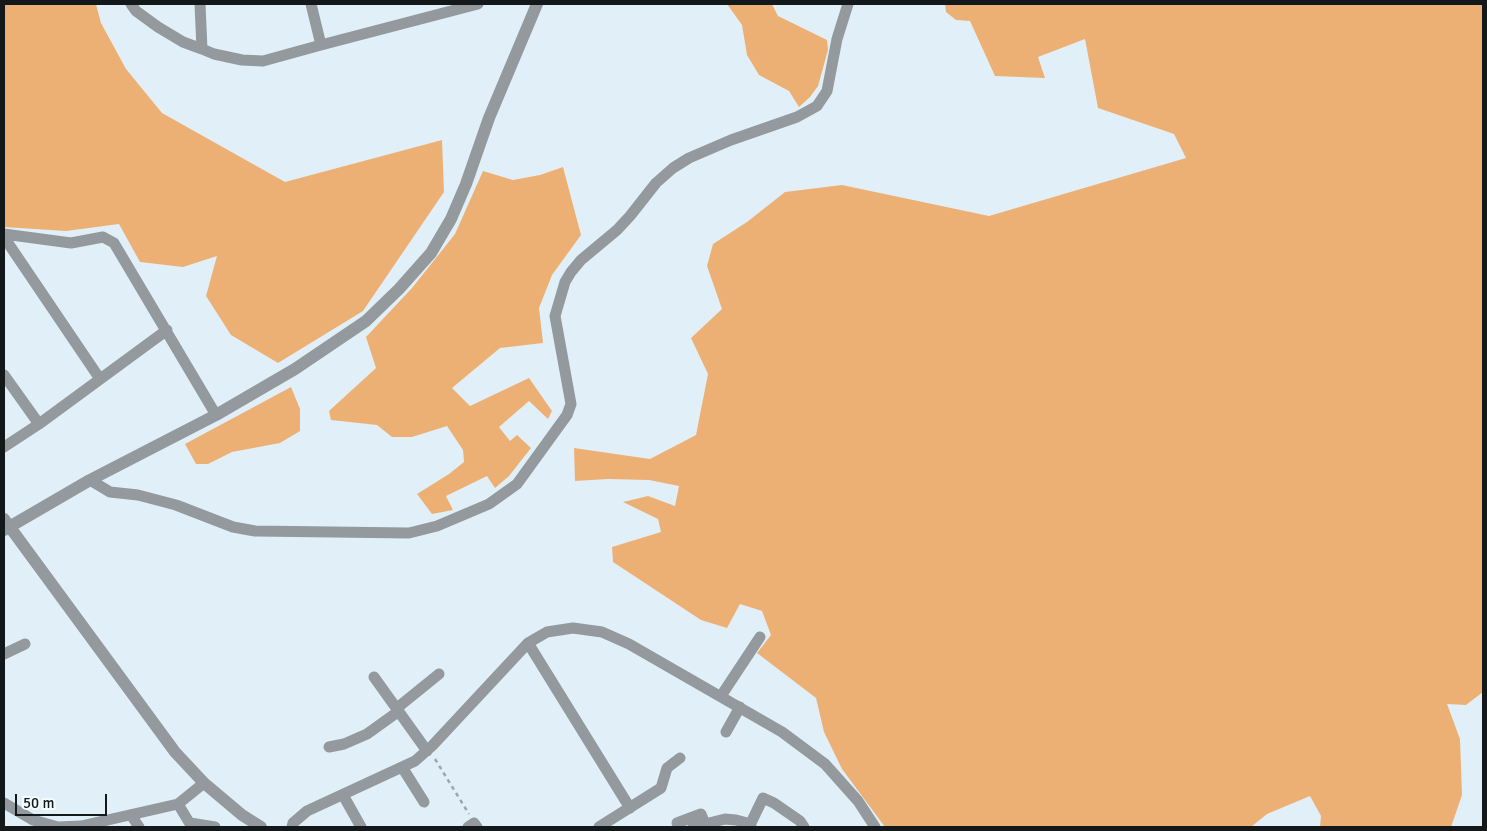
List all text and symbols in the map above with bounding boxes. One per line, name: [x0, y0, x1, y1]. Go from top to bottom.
scale bar: [18, 784, 110, 816]
text: 50 m: [23, 794, 54, 812]

